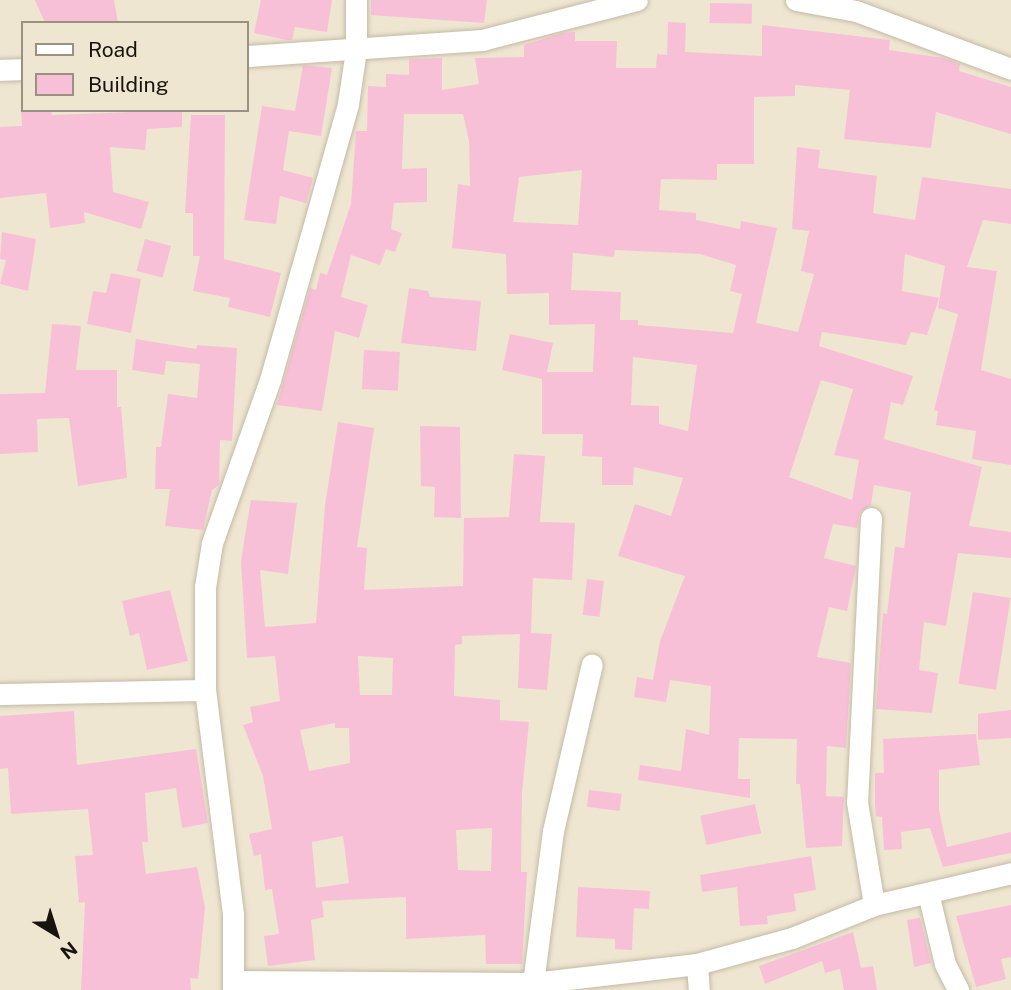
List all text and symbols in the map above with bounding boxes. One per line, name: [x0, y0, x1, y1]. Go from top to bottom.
legend: [21, 21, 248, 112]
text: Road: [88, 37, 138, 62]
text: Building: [88, 72, 169, 97]
north arrow: [21, 899, 91, 969]
text: N: [56, 937, 82, 964]

